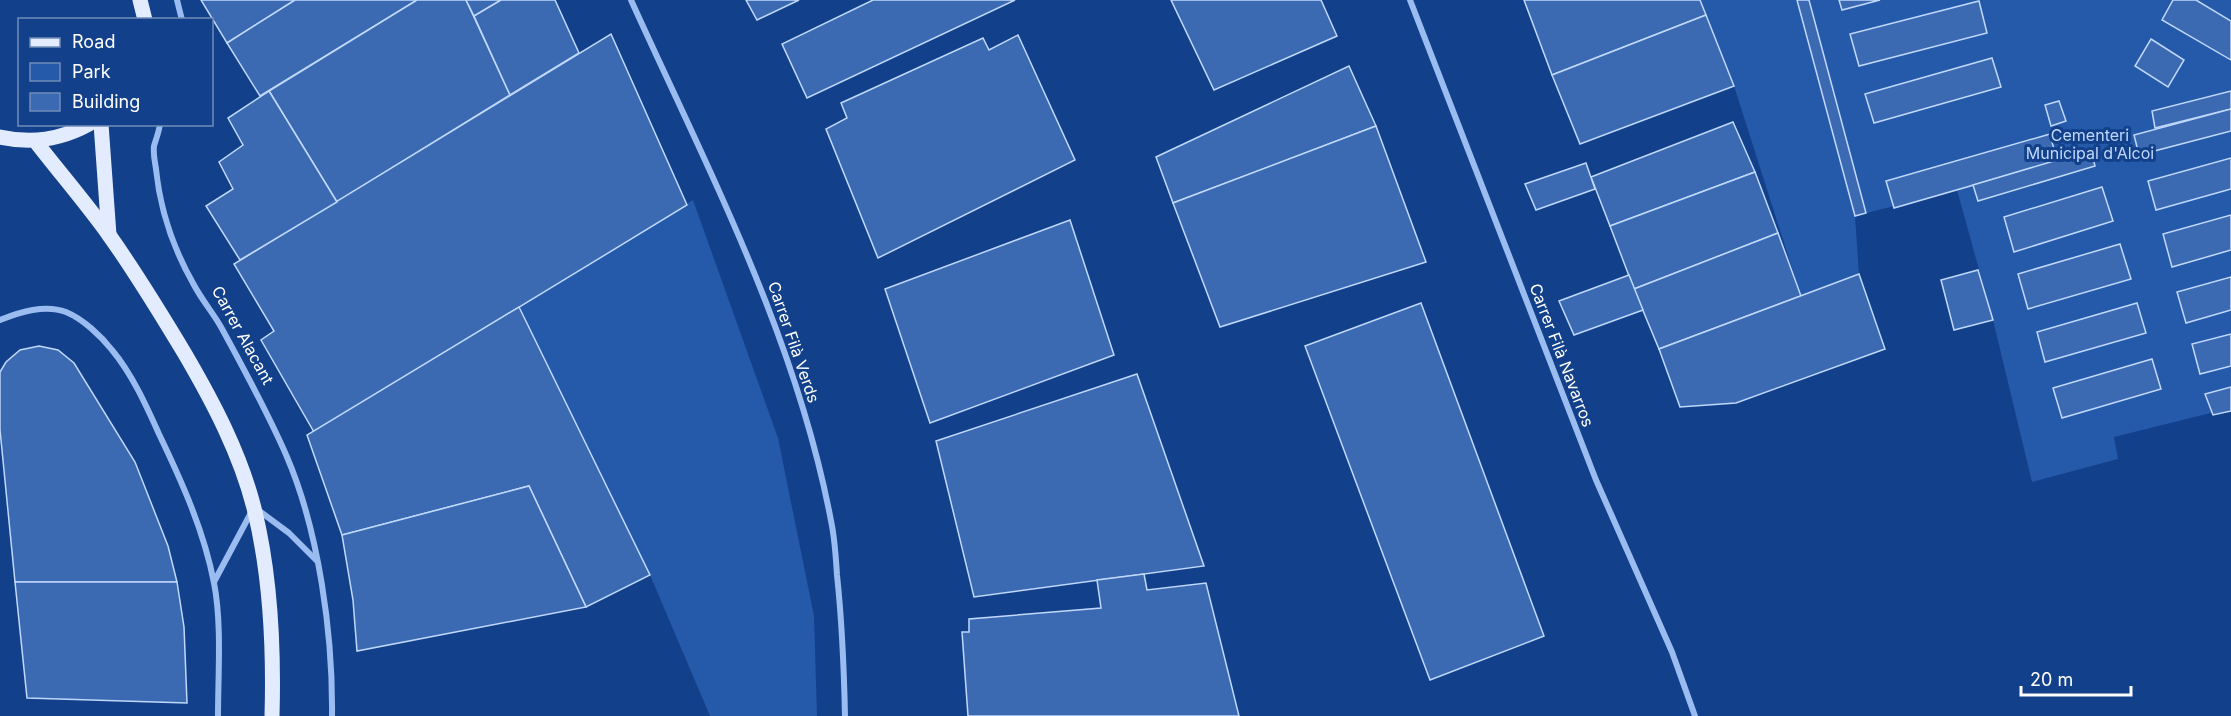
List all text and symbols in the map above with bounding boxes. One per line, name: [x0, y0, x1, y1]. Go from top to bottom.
legend: [18, 18, 213, 126]
text: Road: [72, 31, 115, 52]
text: Park: [72, 61, 111, 82]
text: Building: [72, 91, 140, 112]
park label: Cementeri Municipal d'Alcoi: [2026, 125, 2154, 163]
street label: Carrer Filà Verds: [764, 279, 824, 405]
street label: Carrer Filà Navarros: [1525, 280, 1599, 430]
street label: Carrer Alacant: [208, 282, 278, 388]
scale bar: [2021, 659, 2130, 697]
text: 20 m: [2030, 669, 2073, 690]

